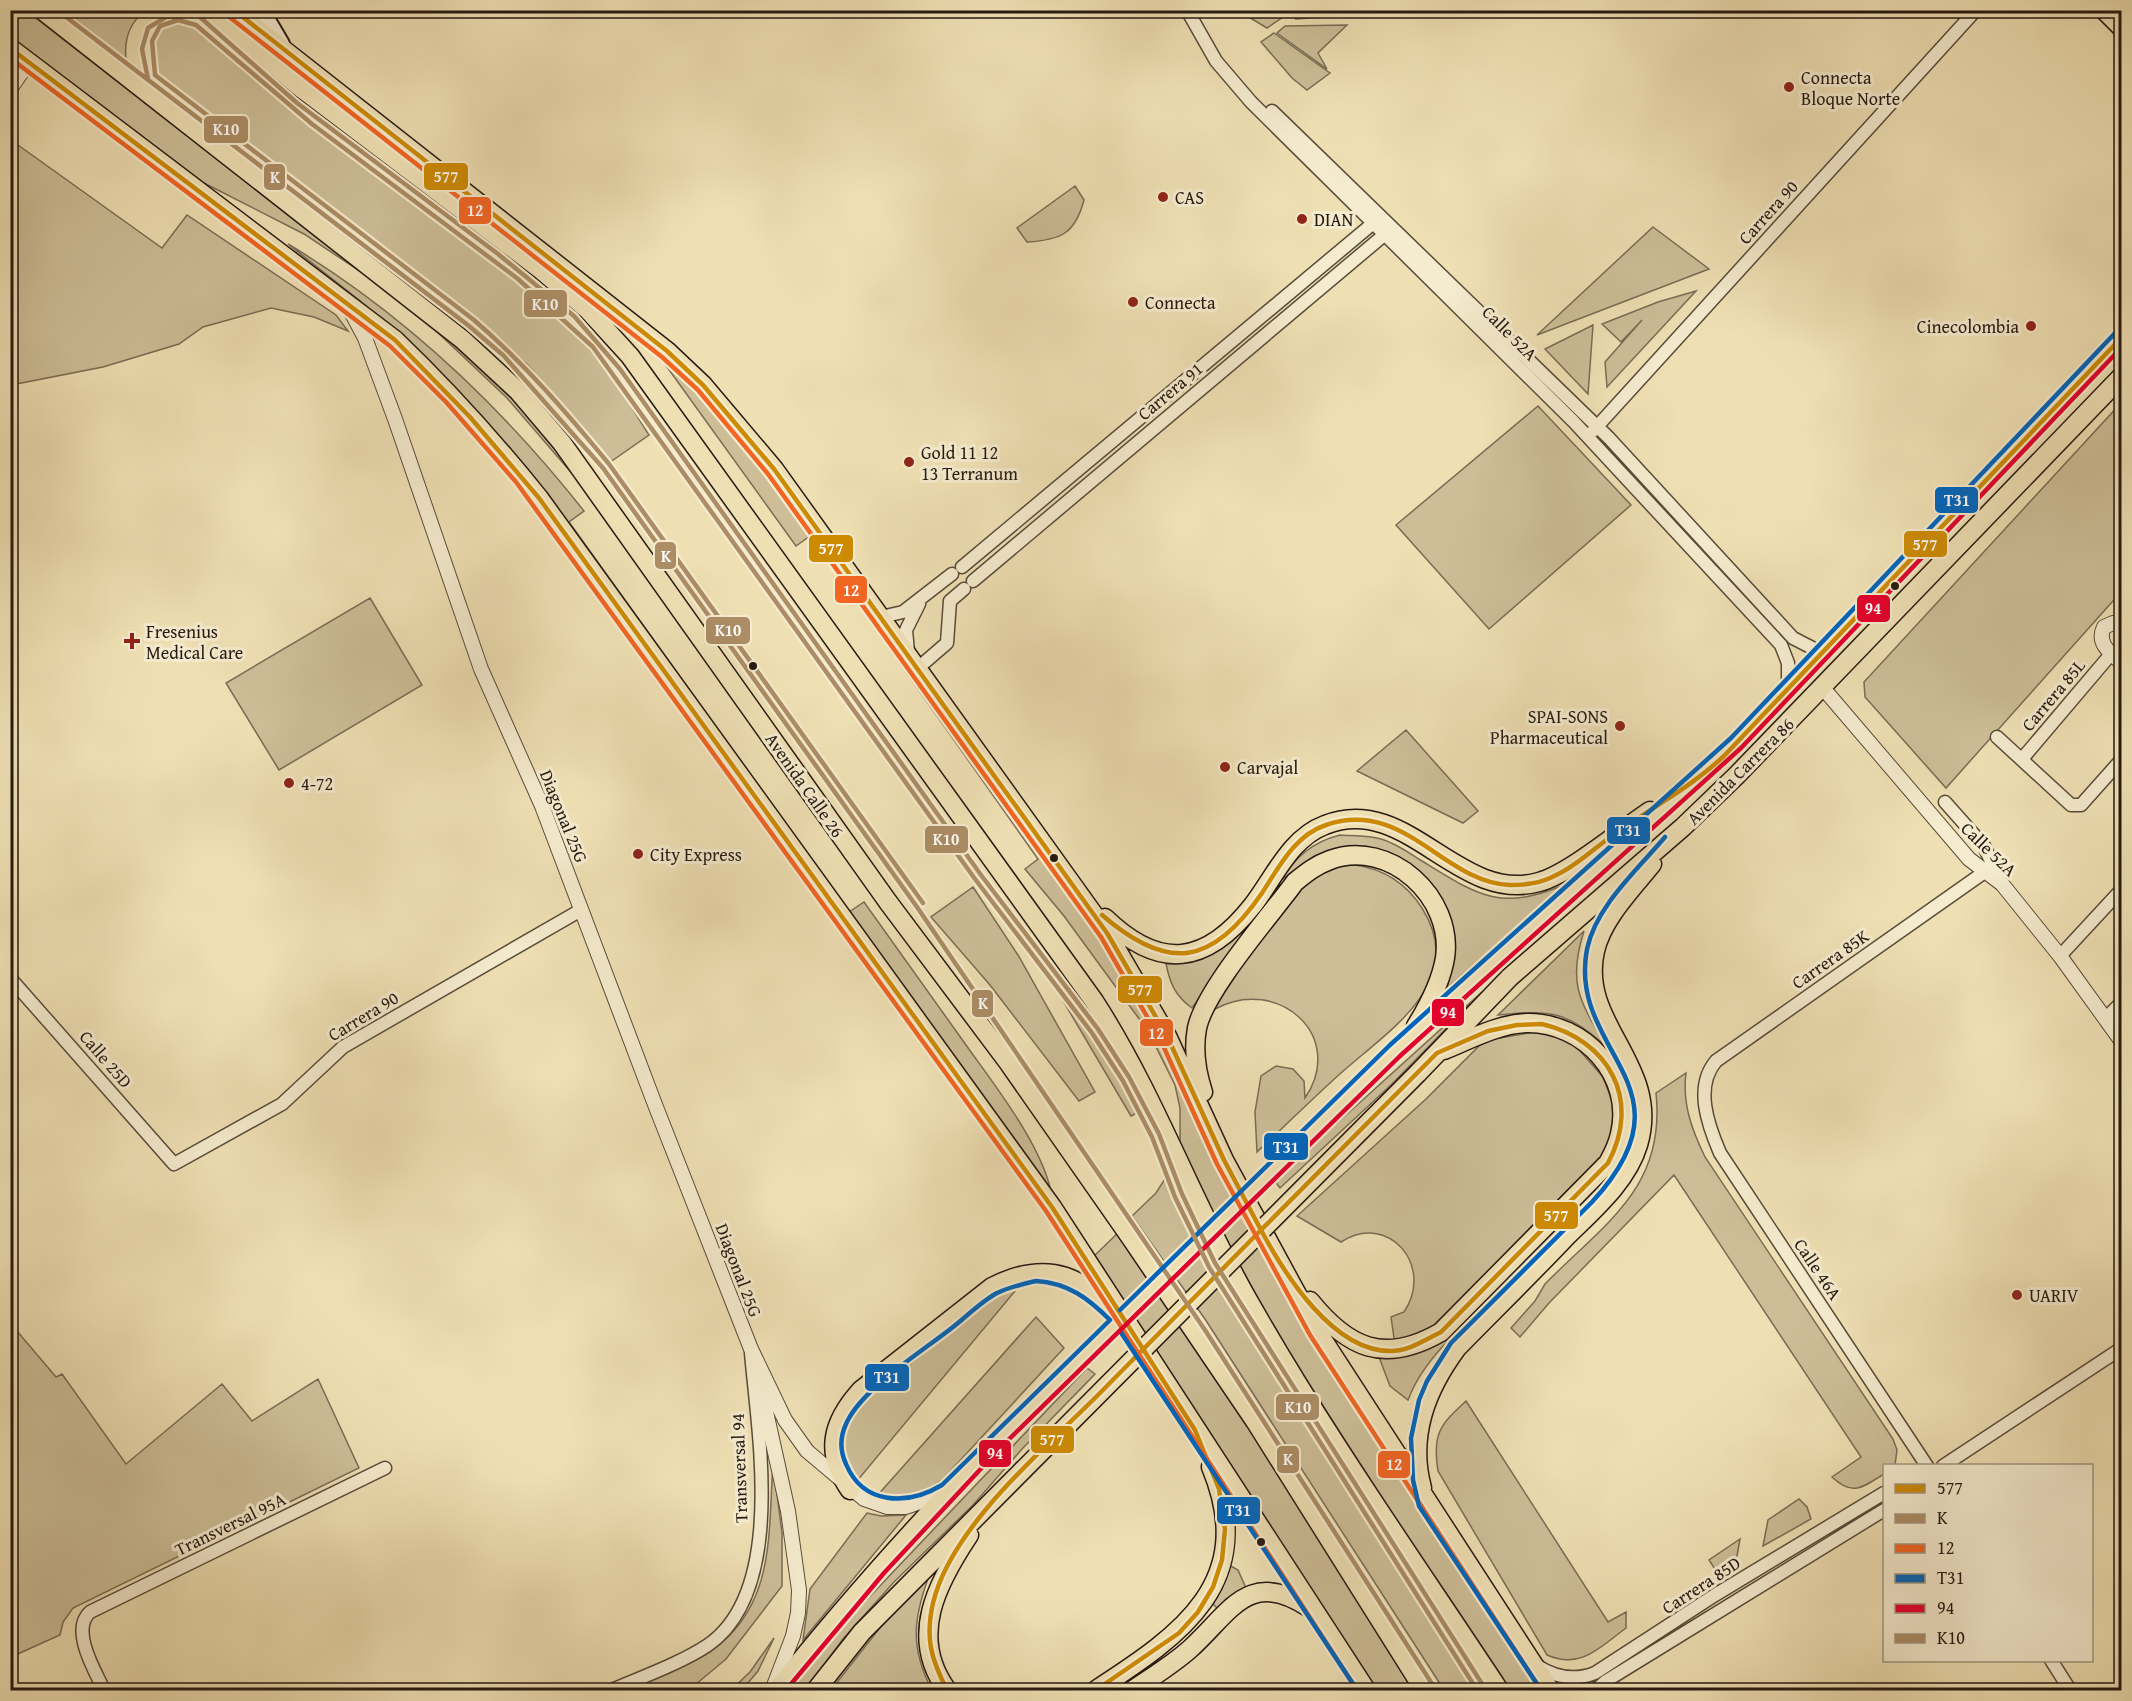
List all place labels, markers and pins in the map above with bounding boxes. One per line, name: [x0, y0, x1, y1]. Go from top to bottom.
place label: Connecta Bloque Norte: [1801, 64, 1900, 112]
marker: Connecta Bloque Norte: [1782, 80, 1796, 94]
place label: CAS: [1175, 184, 1204, 211]
marker: CAS: [1156, 190, 1170, 204]
place label: DIAN: [1314, 206, 1353, 233]
marker: DIAN: [1295, 212, 1309, 226]
place label: Connecta: [1145, 289, 1216, 316]
marker: Connecta: [1126, 295, 1140, 309]
place label: Cinecolombia: [1917, 313, 2019, 340]
marker: Cinecolombia: [2024, 319, 2038, 333]
place label: Gold 11 12 13 Terranum: [921, 439, 1018, 487]
marker: Gold 11 12 13 Terranum: [902, 455, 916, 469]
unlabelled marker: [1889, 580, 1901, 592]
place label: Fresenius Medical Care: [146, 618, 243, 666]
marker: Fresenius Medical Care: [123, 632, 141, 650]
unlabelled marker: [747, 660, 759, 672]
place label: SPAI-SONS Pharmaceutical: [1490, 703, 1608, 751]
marker: SPAI-SONS Pharmaceutical: [1613, 719, 1627, 733]
place label: Carvajal: [1237, 754, 1298, 781]
marker: Carvajal: [1218, 760, 1232, 774]
place label: 4-72: [301, 770, 333, 797]
marker: 4-72: [282, 776, 296, 790]
place label: City Express: [650, 841, 742, 868]
marker: City Express: [631, 847, 645, 861]
unlabelled marker: [1048, 852, 1060, 864]
place label: UARIV: [2029, 1282, 2079, 1309]
marker: UARIV: [2010, 1288, 2024, 1302]
unlabelled marker: [1255, 1536, 1267, 1548]

